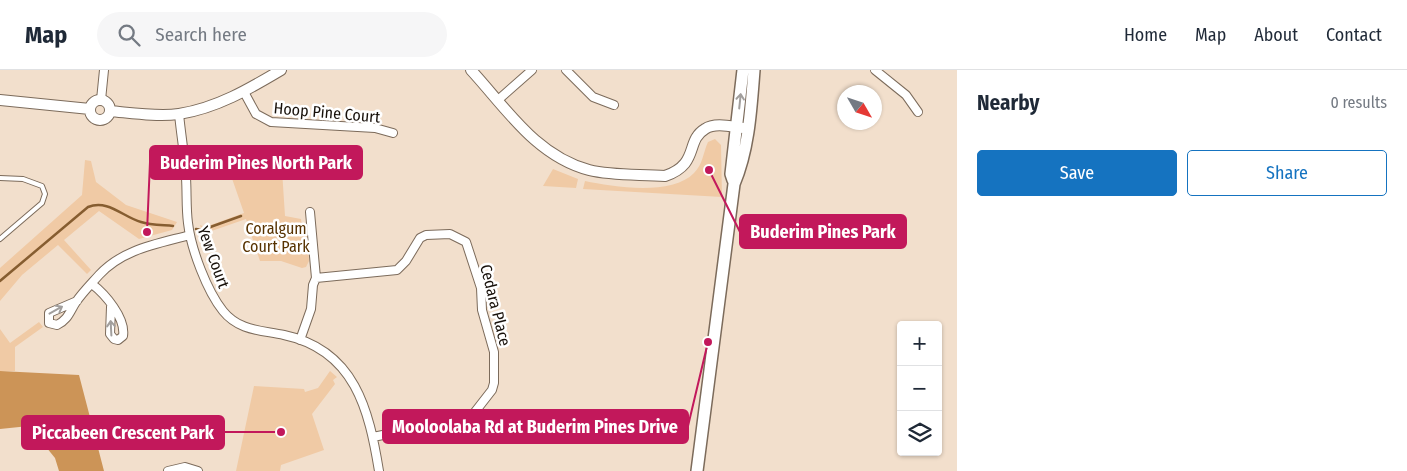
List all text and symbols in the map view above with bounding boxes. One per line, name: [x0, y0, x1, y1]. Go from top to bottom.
search box: [97, 12, 447, 57]
text: Map: [25, 21, 67, 49]
icon: search: [115, 21, 143, 49]
text: Search here: [155, 23, 247, 46]
text: Home: [1124, 24, 1167, 46]
text: Map: [1195, 24, 1226, 46]
text: About: [1254, 24, 1298, 46]
text: Contact: [1326, 24, 1382, 46]
north arrow: [837, 85, 882, 130]
text: Nearby: [977, 90, 1039, 116]
one-way arrow: [735, 93, 745, 109]
text: 0 results: [1330, 93, 1387, 112]
street label: Hoop Pine Court: [273, 98, 382, 127]
callout: Buderim Pines North Park: [150, 146, 362, 179]
button: Save: [977, 150, 1177, 196]
button: Share: [1187, 150, 1387, 196]
text: Buderim Pines North Park: [160, 152, 353, 174]
callout: Buderim Pines Park: [740, 215, 906, 248]
park label: Coralgum Court Park: [242, 219, 310, 256]
text: Buderim Pines Park: [750, 221, 897, 243]
street label: Yew Court: [194, 224, 234, 291]
street label: Cedara Place: [476, 262, 515, 348]
one-way arrow: [48, 305, 63, 315]
one-way arrow: [106, 320, 115, 336]
map controls: [897, 321, 942, 456]
button: +: [897, 321, 942, 366]
button: −: [897, 366, 942, 411]
callout: Mooloolaba Rd at Buderim Pines Drive: [383, 410, 688, 443]
button: layers: [897, 411, 942, 456]
callout: Piccabeen Crescent Park: [22, 416, 224, 449]
text: Mooloolaba Rd at Buderim Pines Drive: [392, 416, 678, 438]
text: Piccabeen Crescent Park: [32, 422, 215, 444]

